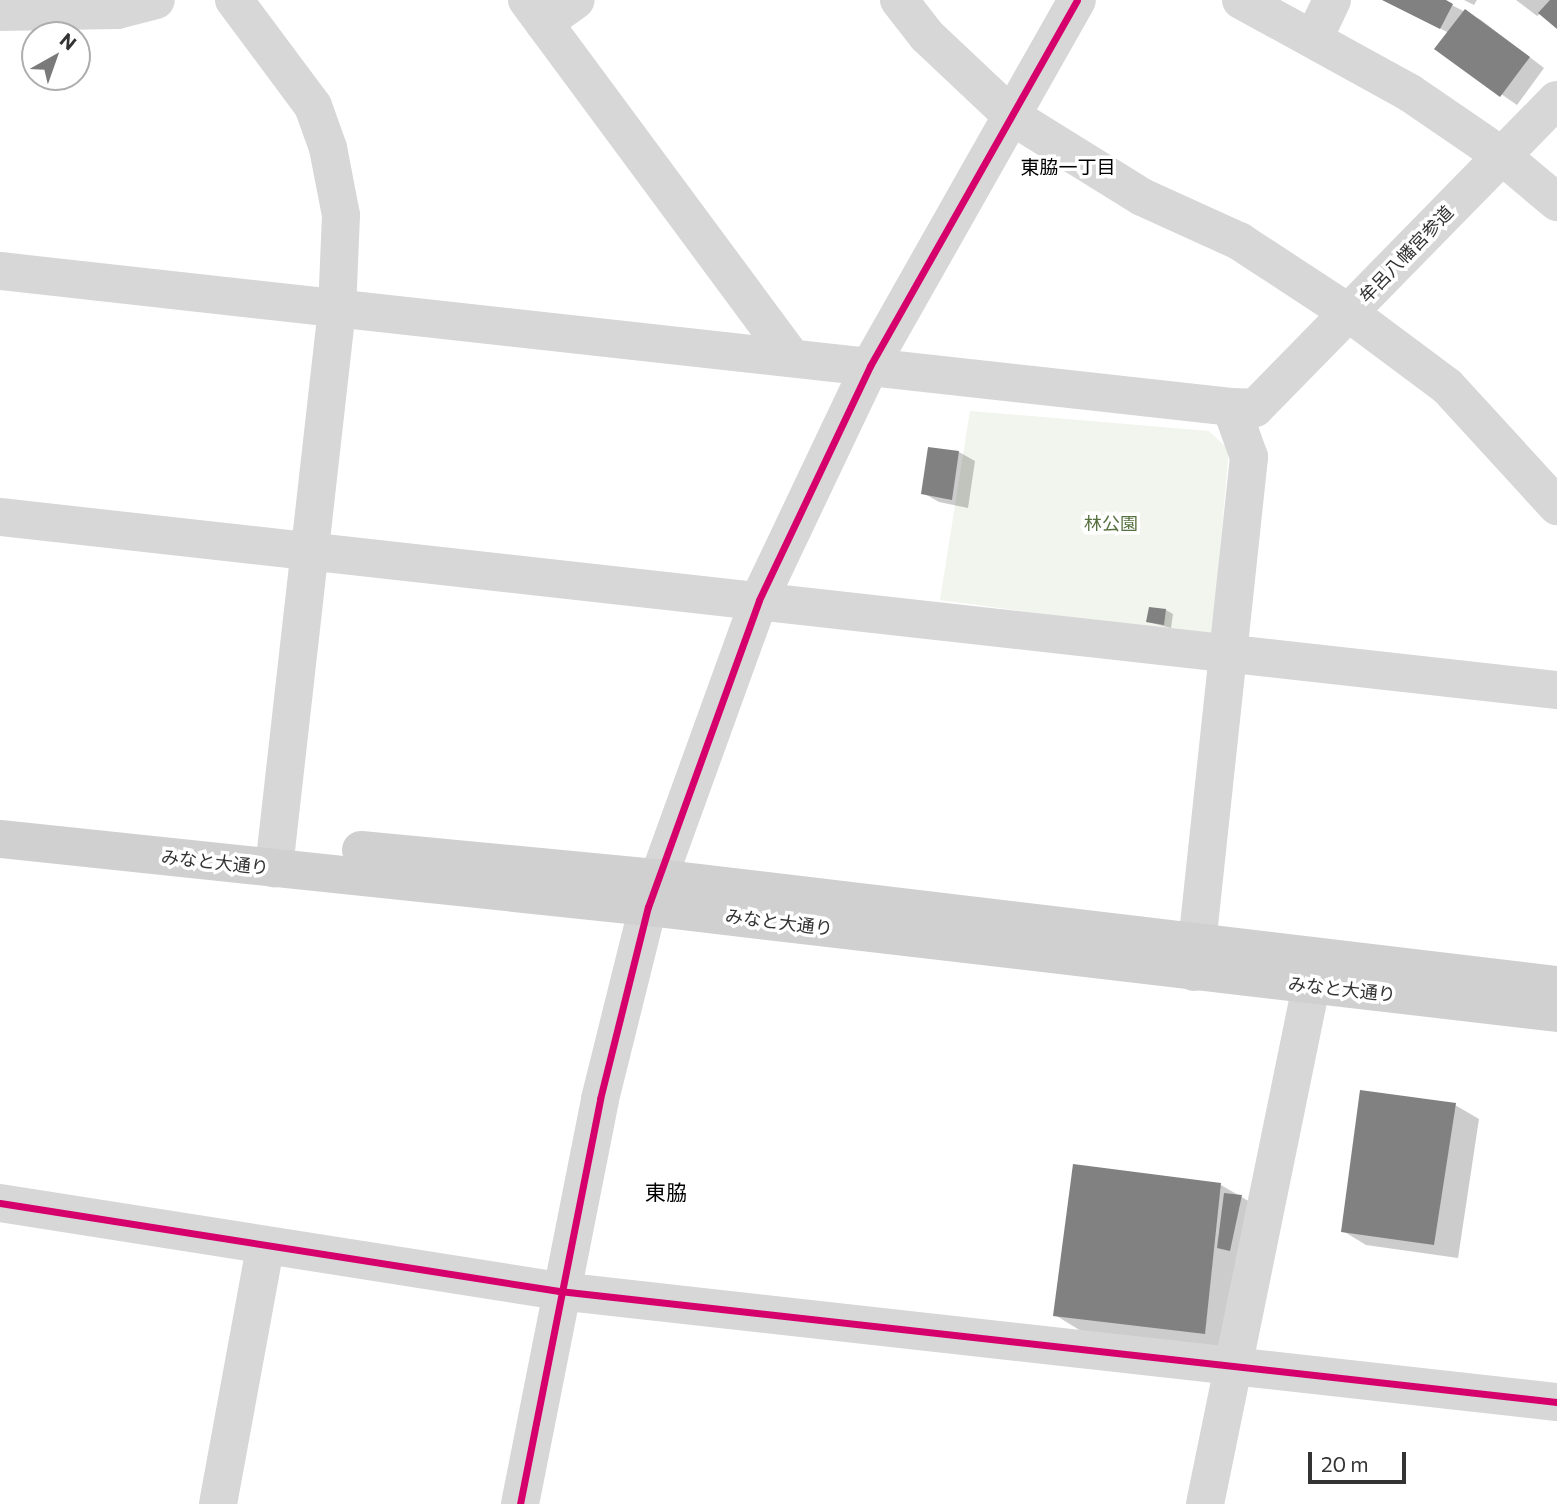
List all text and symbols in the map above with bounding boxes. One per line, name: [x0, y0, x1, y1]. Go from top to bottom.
north arrow: [21, 21, 91, 91]
text: N: [56, 28, 81, 54]
district label: 東脇一丁目: [1021, 156, 1115, 178]
street label: 牟呂八幡宮参道: [1354, 201, 1458, 307]
park label: 林公園: [1084, 512, 1138, 534]
street label: みなと大通り: [160, 846, 270, 878]
street label: みなと大通り: [724, 905, 834, 939]
street label: みなと大通り: [1287, 973, 1397, 1005]
district label: 東脇: [645, 1179, 687, 1205]
scale bar: [1312, 1438, 1410, 1482]
text: 20 m: [1321, 1451, 1369, 1476]

